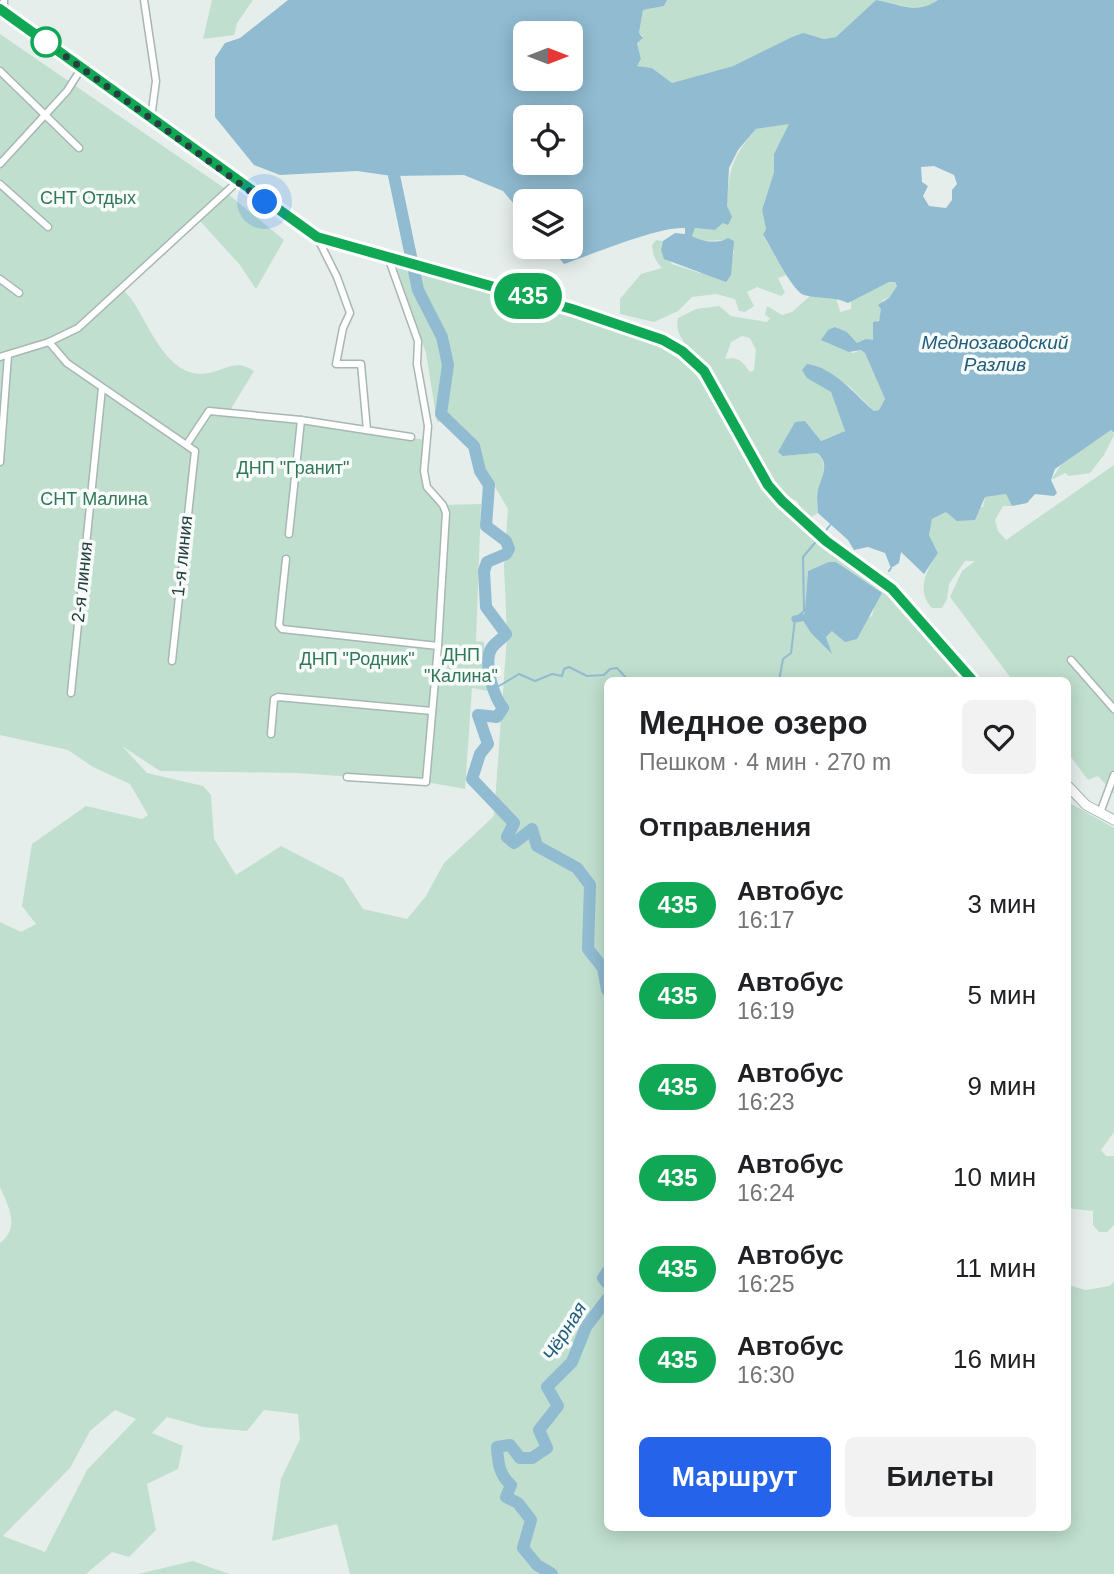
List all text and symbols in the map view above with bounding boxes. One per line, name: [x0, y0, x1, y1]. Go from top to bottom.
north arrow: [513, 21, 583, 91]
map controls: [513, 21, 583, 259]
unlabelled marker: [31, 27, 61, 57]
button: locate: [513, 105, 583, 175]
your location: [247, 184, 282, 219]
park label: СНТ Отдых: [40, 188, 136, 208]
button: layers: [513, 189, 583, 259]
line badge: 435: [488, 273, 568, 319]
text: 435: [508, 282, 548, 309]
water label: Меднозаводский Разлив: [922, 332, 1069, 375]
park label: ДНП "Гранит": [237, 458, 349, 478]
park label: СНТ Малина: [40, 489, 149, 509]
street label: 1-я линия: [168, 515, 196, 597]
street label: 2-я линия: [68, 541, 96, 623]
park label: ДНП "Калина": [424, 645, 498, 686]
park label: ДНП "Родник": [299, 649, 415, 669]
button: heart: [962, 700, 1036, 774]
text: Медное озеро: [639, 704, 868, 741]
text: Пешком · 4 мин · 270 m: [639, 749, 891, 775]
text: Отправления: [639, 812, 811, 842]
text: Автобус: [737, 876, 844, 906]
text: 3 мин: [968, 889, 1036, 919]
text: 435: [657, 891, 698, 918]
text: 16:17: [737, 907, 795, 933]
text: Автобус: [737, 967, 844, 997]
text: 5 мин: [968, 980, 1036, 1010]
text: 435: [657, 982, 698, 1009]
text: 16:19: [737, 998, 795, 1024]
text: Автобус: [737, 1058, 844, 1088]
text: 9 мин: [968, 1071, 1036, 1101]
text: 435: [657, 1073, 698, 1100]
text: 16:23: [737, 1089, 795, 1115]
text: Автобус: [737, 1149, 844, 1179]
text: 10 мин: [953, 1162, 1036, 1192]
text: 435: [657, 1164, 698, 1191]
text: 16:24: [737, 1180, 795, 1206]
text: Автобус: [737, 1240, 844, 1270]
text: 11 мин: [955, 1253, 1036, 1283]
text: 435: [657, 1255, 698, 1282]
text: 16:25: [737, 1271, 795, 1297]
water label: Чёрная: [538, 1298, 591, 1364]
text: Автобус: [737, 1331, 844, 1361]
text: 16 мин: [953, 1344, 1036, 1374]
text: 435: [657, 1346, 698, 1373]
text: 16:30: [737, 1362, 795, 1388]
button: Маршрут: [639, 1437, 831, 1517]
button: Билеты: [845, 1437, 1036, 1517]

